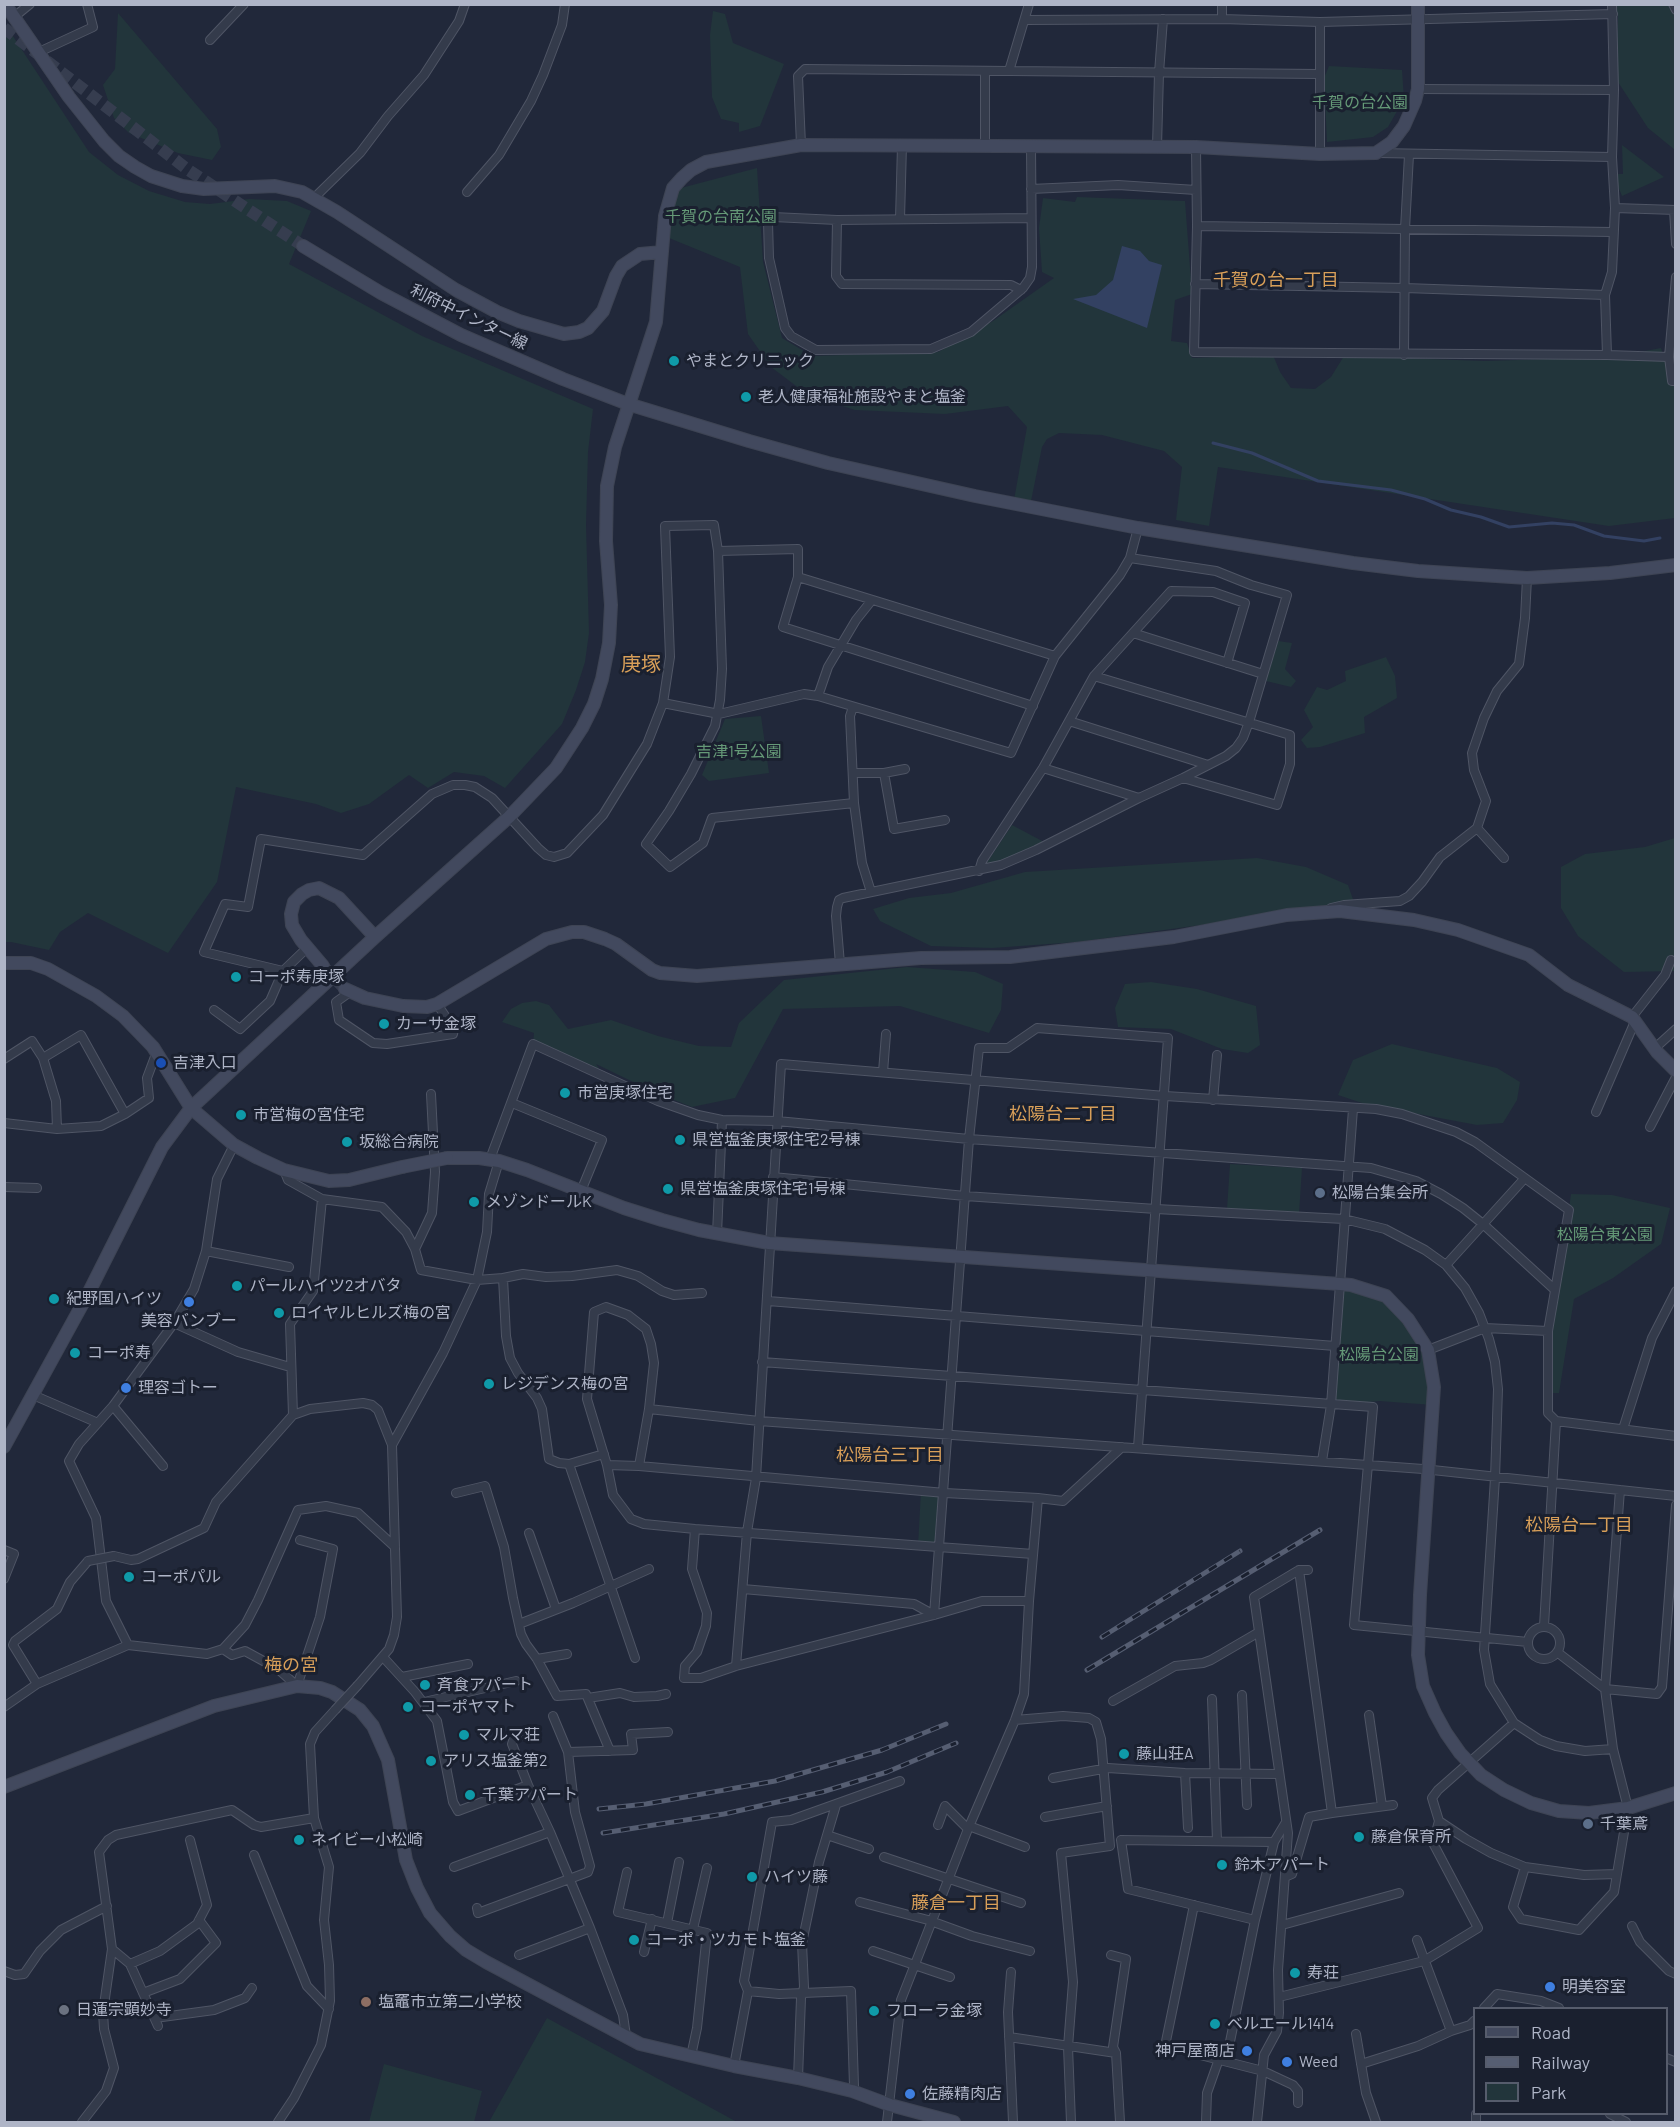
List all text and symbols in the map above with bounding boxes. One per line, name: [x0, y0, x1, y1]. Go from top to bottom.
park label: 千賀の台公園: [1312, 93, 1408, 113]
park label: 千賀の台南公園: [665, 207, 777, 227]
district label: 千賀の台一丁目: [1213, 269, 1339, 291]
street label: 利府中インター線: [407, 280, 531, 354]
place label: やまとクリニック: [686, 351, 814, 371]
marker: やまとクリニック: [667, 354, 681, 368]
place label: 老人健康福祉施設やまと塩釜: [758, 387, 966, 407]
marker: 老人健康福祉施設やまと塩釜: [739, 390, 753, 404]
district label: 庚塚: [621, 652, 661, 676]
park label: 吉津1号公園: [696, 742, 782, 762]
place label: コーポ寿庚塚: [248, 967, 344, 987]
marker: コーポ寿庚塚: [229, 970, 243, 984]
place label: カーサ金塚: [396, 1014, 476, 1034]
marker: カーサ金塚: [377, 1017, 391, 1031]
place label: 吉津入口: [173, 1053, 237, 1073]
marker: 吉津入口: [154, 1056, 168, 1070]
place label: 市営庚塚住宅: [577, 1083, 673, 1103]
marker: 市営庚塚住宅: [558, 1086, 572, 1100]
district label: 松陽台二丁目: [1009, 1103, 1117, 1125]
place label: 市営梅の宮住宅: [253, 1105, 365, 1125]
marker: 市営梅の宮住宅: [234, 1108, 248, 1122]
place label: 県営塩釜庚塚住宅2号棟: [692, 1130, 861, 1150]
place label: 坂総合病院: [359, 1132, 439, 1152]
marker: 県営塩釜庚塚住宅2号棟: [673, 1133, 687, 1147]
marker: 坂総合病院: [340, 1135, 354, 1149]
place label: 県営塩釜庚塚住宅1号棟: [680, 1179, 846, 1199]
marker: 県営塩釜庚塚住宅1号棟: [661, 1182, 675, 1196]
place label: 松陽台集会所: [1332, 1183, 1428, 1203]
marker: 松陽台集会所: [1313, 1186, 1327, 1200]
place label: メゾンドールK: [486, 1192, 592, 1212]
marker: メゾンドールK: [467, 1195, 481, 1209]
park label: 松陽台東公園: [1557, 1225, 1653, 1245]
place label: パールハイツ2オバタ: [249, 1276, 402, 1296]
marker: パールハイツ2オバタ: [230, 1279, 244, 1293]
place label: 紀野国ハイツ: [66, 1289, 162, 1309]
marker: 紀野国ハイツ: [47, 1292, 61, 1306]
marker: 美容バンブー: [182, 1295, 196, 1309]
place label: ロイヤルヒルズ梅の宮: [291, 1303, 451, 1323]
marker: ロイヤルヒルズ梅の宮: [272, 1306, 286, 1320]
place label: 美容バンブー: [141, 1311, 237, 1331]
place label: コーポ寿: [87, 1343, 151, 1363]
park label: 松陽台公園: [1339, 1345, 1419, 1365]
marker: コーポ寿: [68, 1346, 82, 1360]
place label: レジデンス梅の宮: [501, 1374, 629, 1394]
marker: レジデンス梅の宮: [482, 1377, 496, 1391]
place label: 理容ゴトー: [138, 1378, 218, 1398]
marker: 理容ゴトー: [119, 1381, 133, 1395]
district label: 松陽台三丁目: [836, 1444, 944, 1466]
district label: 松陽台一丁目: [1525, 1514, 1633, 1536]
place label: コーポパル: [141, 1567, 221, 1587]
marker: コーポパル: [122, 1570, 136, 1584]
district label: 梅の宮: [264, 1654, 318, 1676]
place label: 斉食アパート: [437, 1675, 533, 1695]
marker: 斉食アパート: [418, 1678, 432, 1692]
place label: コーポヤマト: [420, 1697, 516, 1717]
marker: コーポヤマト: [401, 1700, 415, 1714]
place label: マルマ荘: [476, 1725, 540, 1745]
marker: マルマ荘: [457, 1728, 471, 1742]
place label: 藤山荘A: [1136, 1744, 1194, 1764]
marker: 藤山荘A: [1117, 1747, 1131, 1761]
place label: アリス塩釜第2: [443, 1751, 548, 1771]
marker: アリス塩釜第2: [424, 1754, 438, 1768]
place label: 千葉アパート: [482, 1785, 578, 1805]
marker: 千葉アパート: [463, 1788, 477, 1802]
place label: 千葉鳶: [1600, 1814, 1648, 1834]
marker: 千葉鳶: [1581, 1817, 1595, 1831]
place label: 藤倉保育所: [1371, 1827, 1451, 1847]
place label: ネイビー小松崎: [311, 1830, 423, 1850]
marker: 藤倉保育所: [1352, 1830, 1366, 1844]
marker: ネイビー小松崎: [292, 1833, 306, 1847]
place label: 鈴木アパート: [1234, 1855, 1330, 1875]
marker: 鈴木アパート: [1215, 1858, 1229, 1872]
place label: ハイツ藤: [764, 1867, 828, 1887]
marker: ハイツ藤: [745, 1870, 759, 1884]
district label: 藤倉一丁目: [911, 1892, 1001, 1914]
place label: コーポ・ツカモト塩釜: [646, 1930, 806, 1950]
marker: コーポ・ツカモト塩釜: [627, 1933, 641, 1947]
place label: 寿荘: [1307, 1963, 1339, 1983]
marker: 寿荘: [1288, 1966, 1302, 1980]
place label: 明美容室: [1562, 1977, 1626, 1997]
marker: 明美容室: [1543, 1980, 1557, 1994]
place label: 塩竈市立第二小学校: [378, 1992, 522, 2012]
marker: 塩竈市立第二小学校: [359, 1995, 373, 2009]
place label: 日蓮宗顕妙寺: [76, 2000, 172, 2020]
place label: フローラ金塚: [886, 2001, 982, 2021]
marker: 日蓮宗顕妙寺: [57, 2003, 71, 2017]
marker: フローラ金塚: [867, 2004, 881, 2018]
legend: [1473, 2007, 1668, 2115]
place label: ベルエール1414: [1227, 2014, 1334, 2034]
marker: ベルエール1414: [1208, 2017, 1222, 2031]
text: Road: [1531, 2021, 1571, 2043]
place label: 神戸屋商店: [1155, 2041, 1235, 2061]
marker: 神戸屋商店: [1240, 2044, 1254, 2058]
text: Railway: [1531, 2051, 1590, 2073]
place label: Weed: [1299, 2052, 1338, 2072]
marker: Weed: [1280, 2055, 1294, 2069]
text: Park: [1531, 2081, 1566, 2103]
place label: 佐藤精肉店: [922, 2084, 1002, 2104]
marker: 佐藤精肉店: [903, 2087, 917, 2101]

